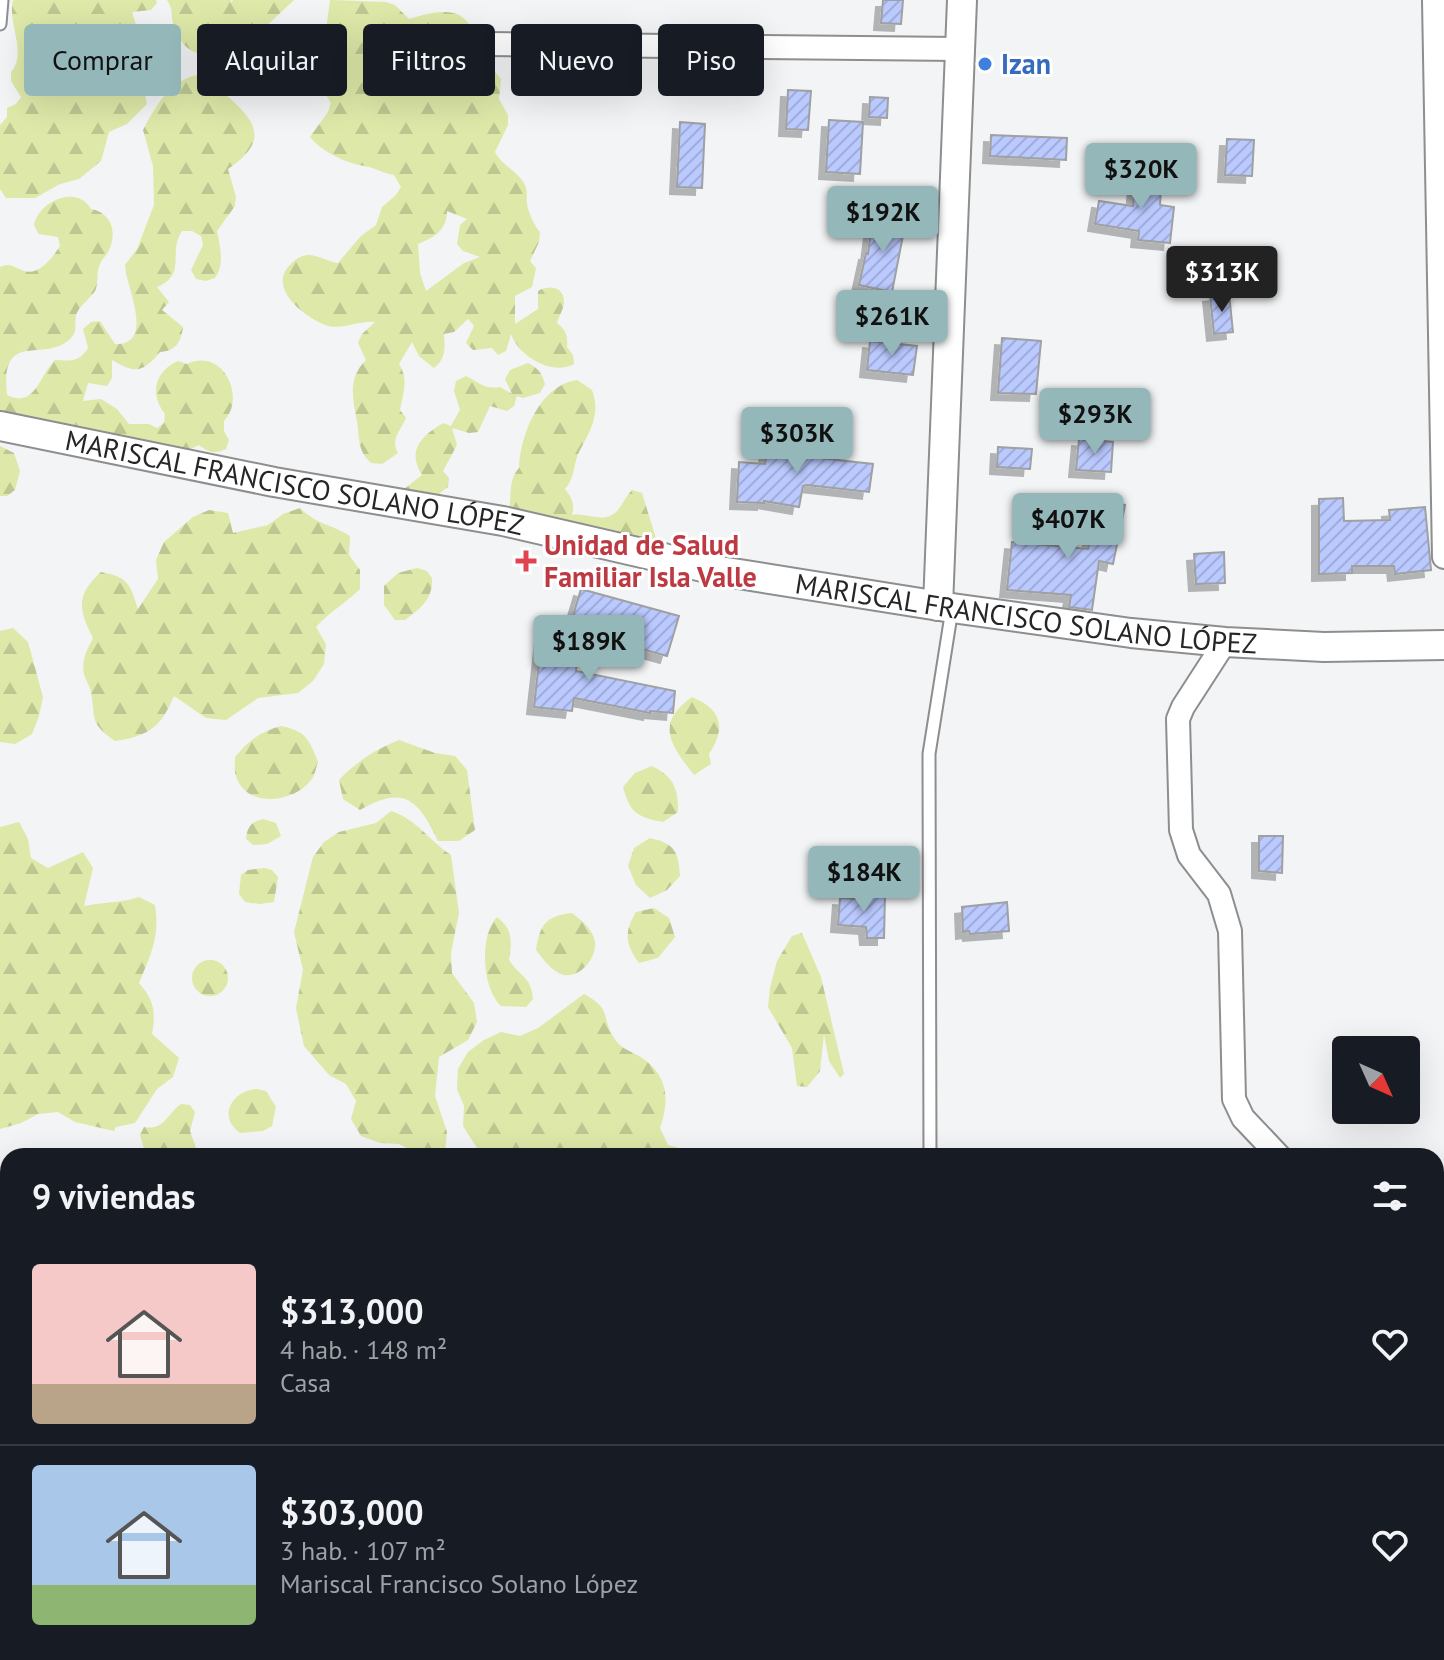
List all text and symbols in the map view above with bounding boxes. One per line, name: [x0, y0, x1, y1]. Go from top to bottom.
chip: Comprar: [24, 24, 181, 96]
chip: Alquilar: [197, 24, 347, 96]
chip: Filtros: [363, 24, 495, 96]
chip: Nuevo: [511, 24, 642, 96]
chip: Piso: [658, 24, 764, 96]
place label: Izan: [1001, 45, 1051, 82]
marker: Izan: [976, 55, 994, 73]
pin: $320K: [1085, 143, 1197, 211]
text: $320K: [1103, 152, 1179, 185]
pin: $192K: [827, 186, 939, 254]
text: $192K: [845, 195, 921, 228]
pin: $313K: [1166, 246, 1278, 314]
text: $313K: [1184, 255, 1260, 288]
pin: $261K: [836, 290, 948, 358]
text: $261K: [854, 299, 930, 332]
pin: $293K: [1039, 388, 1151, 456]
text: $293K: [1057, 397, 1133, 430]
pin: $303K: [741, 407, 853, 475]
text: $303K: [759, 416, 835, 449]
street label: MARISCAL FRANCISCO SOLANO LÓPEZ: [62, 421, 528, 543]
pin: $407K: [1012, 493, 1124, 561]
text: $407K: [1030, 502, 1106, 535]
place label: Unidad de Salud Familiar Isla Valle: [544, 526, 757, 595]
marker: Unidad de Salud Familiar Isla Valle: [515, 550, 537, 572]
street label: MARISCAL FRANCISCO SOLANO LÓPEZ: [793, 564, 1258, 662]
pin: $189K: [533, 615, 645, 683]
text: $189K: [551, 624, 627, 657]
pin: $184K: [808, 846, 920, 914]
text: $184K: [826, 855, 902, 888]
north arrow: [1332, 1036, 1420, 1124]
map controls: [1332, 1036, 1420, 1124]
text: 9 viviendas: [32, 1174, 195, 1218]
icon: filters: [1368, 1174, 1412, 1218]
text: $313,000: [280, 1289, 424, 1333]
icon: home: [96, 1296, 192, 1392]
icon: heart: [1368, 1322, 1412, 1366]
text: 4 hab. · 148 m²: [280, 1333, 447, 1366]
text: Casa: [280, 1366, 331, 1399]
text: $303,000: [280, 1490, 424, 1534]
icon: home: [96, 1497, 192, 1593]
icon: heart: [1368, 1523, 1412, 1567]
text: 3 hab. · 107 m²: [280, 1534, 446, 1567]
text: Mariscal Francisco Solano López: [280, 1567, 638, 1600]

